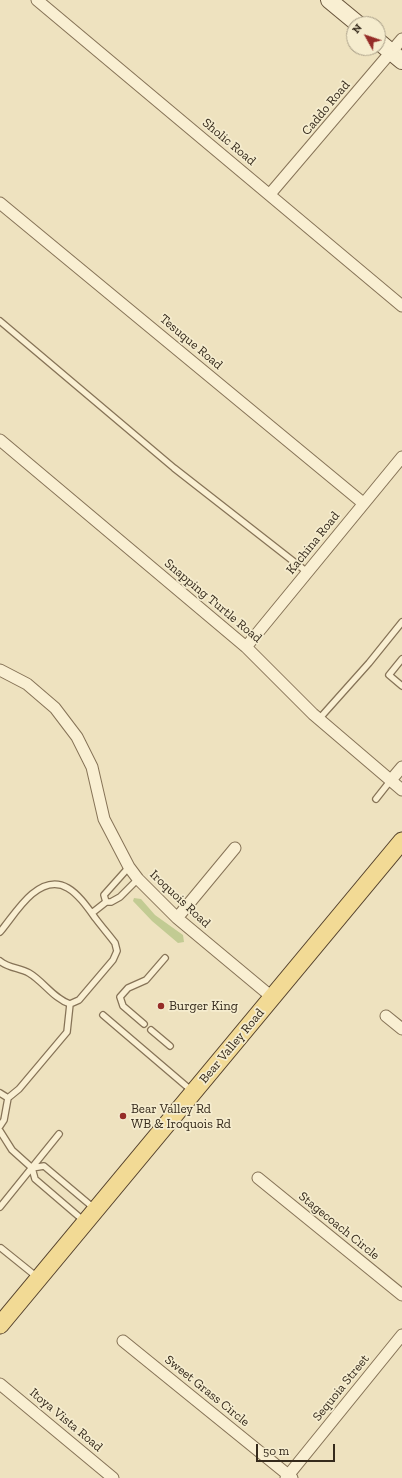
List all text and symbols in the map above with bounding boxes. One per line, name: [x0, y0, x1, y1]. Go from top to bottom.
north arrow: [346, 16, 386, 56]
text: N: [350, 21, 365, 36]
street label: Caddo Road: [299, 78, 353, 138]
street label: Sholic Road: [199, 115, 259, 169]
street label: Tesuque Road: [156, 311, 226, 373]
street label: Kachina Road: [283, 508, 343, 578]
street label: Snapping Turtle Road: [161, 556, 265, 646]
street label: Iroquois Road: [146, 867, 214, 931]
place label: Burger King: [169, 998, 238, 1014]
marker: Burger King: [156, 1001, 166, 1011]
street label: Bear Valley Road: [196, 1005, 268, 1087]
place label: Bear Valley Rd WB & Iroquois Rd: [131, 1101, 231, 1132]
marker: Bear Valley Rd WB & Iroquois Rd: [118, 1111, 128, 1121]
street label: Stagecoach Circle: [295, 1189, 383, 1263]
street label: Sweet Grass Circle: [161, 1352, 253, 1430]
street label: Sequoia Street: [309, 1352, 373, 1424]
street label: Itoya Vista Road: [26, 1385, 106, 1455]
scale bar: [258, 1436, 337, 1462]
text: 50 m: [263, 1444, 289, 1458]

